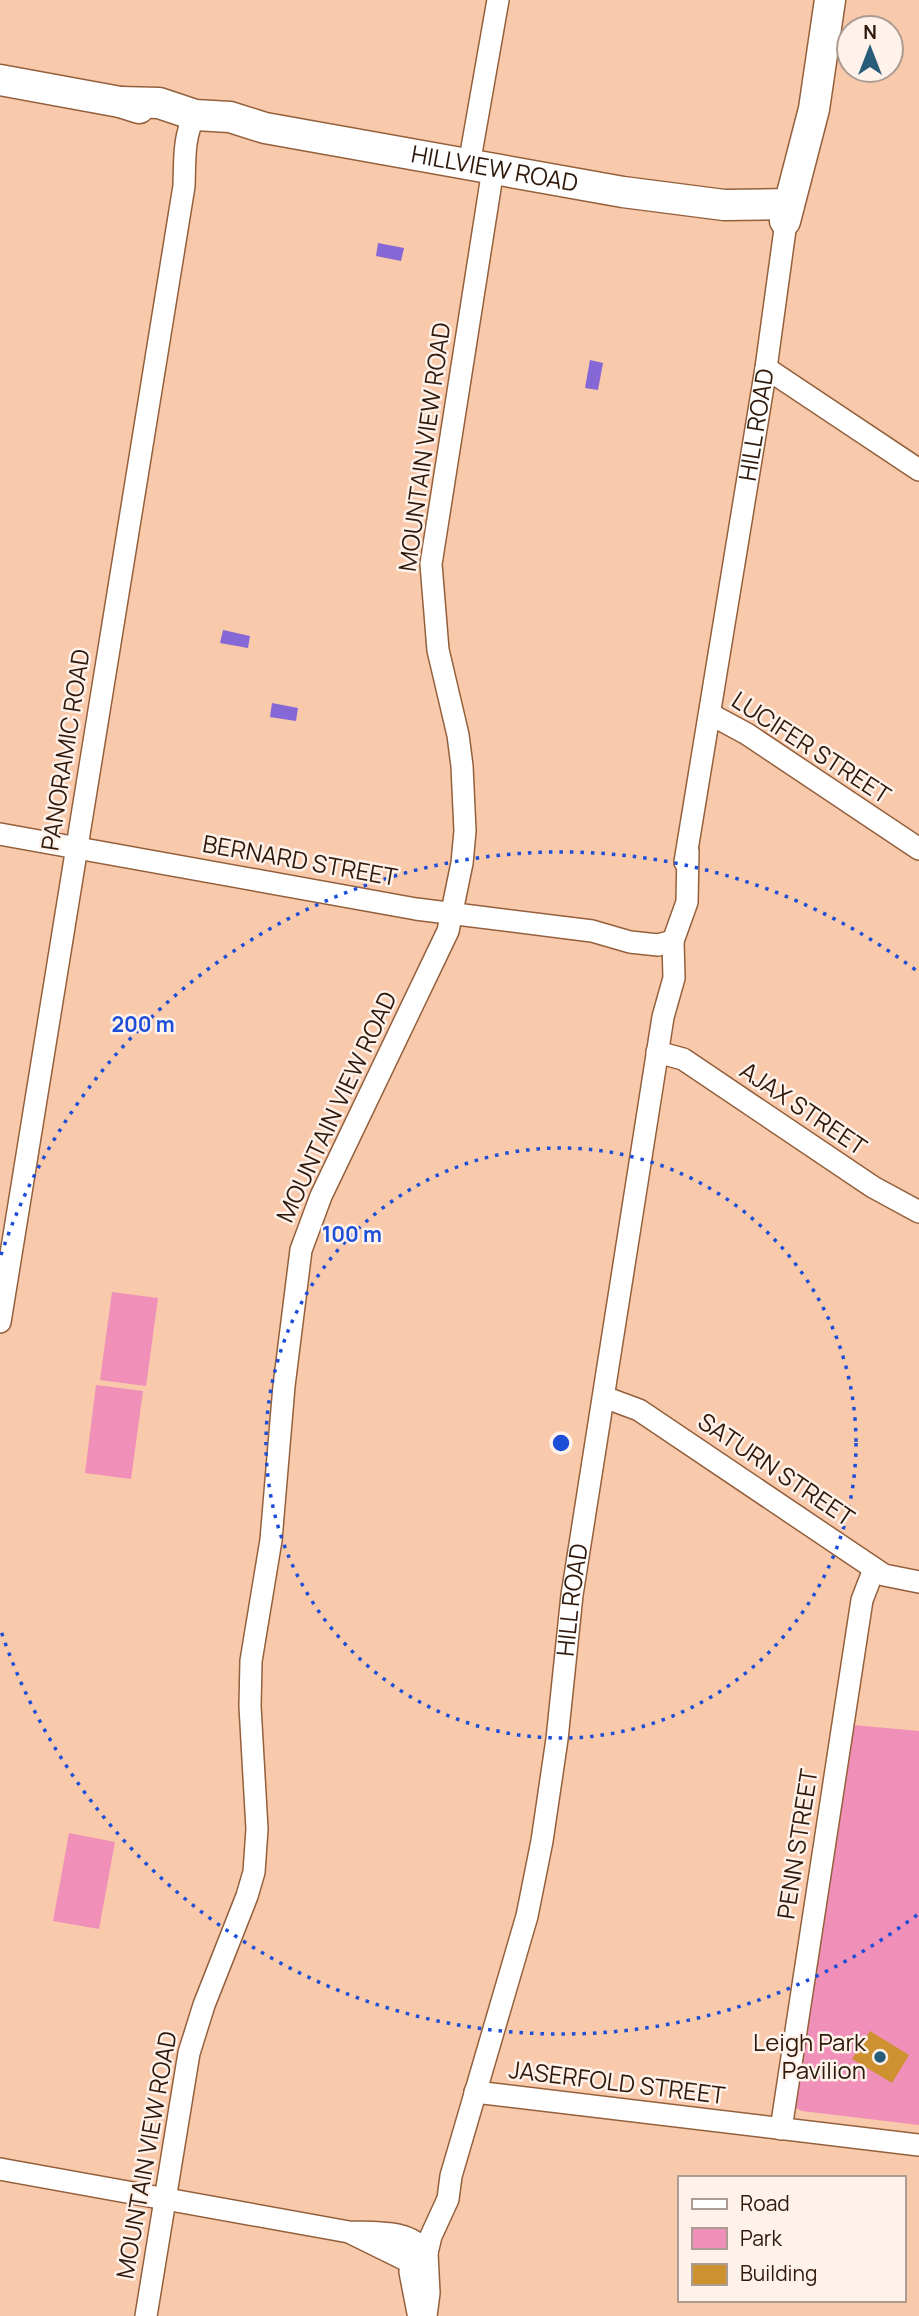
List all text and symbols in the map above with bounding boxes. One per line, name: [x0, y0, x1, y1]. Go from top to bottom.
north arrow: [835, 14, 905, 84]
text: N: [863, 19, 877, 45]
street label: HILLVIEW ROAD: [409, 136, 581, 199]
street label: MOUNTAIN VIEW ROAD: [390, 320, 457, 573]
street label: HILL ROAD: [730, 366, 781, 483]
street label: PANORAMIC ROAD: [32, 647, 97, 853]
street label: LUCIFER STREET: [726, 683, 898, 811]
street label: BERNARD STREET: [200, 826, 401, 893]
street label: MOUNTAIN VIEW ROAD: [268, 986, 404, 1227]
text: 200 m: [111, 1010, 175, 1038]
street label: AJAX STREET: [734, 1053, 874, 1163]
text: 100 m: [322, 1220, 382, 1248]
street label: SATURN STREET: [692, 1404, 862, 1534]
centre of rings: [549, 1431, 573, 1455]
street label: HILL ROAD: [548, 1541, 595, 1658]
street label: PENN STREET: [768, 1766, 825, 1921]
place label: Leigh Park Pavilion: [753, 2025, 867, 2086]
street label: MOUNTAIN VIEW ROAD: [107, 2028, 184, 2281]
marker: Leigh Park Pavilion: [872, 2049, 888, 2065]
street label: JASERFOLD STREET: [507, 2052, 728, 2111]
legend: [678, 2176, 905, 2302]
text: Road: [740, 2189, 790, 2217]
text: Park: [740, 2224, 782, 2252]
text: Building: [740, 2259, 817, 2287]

